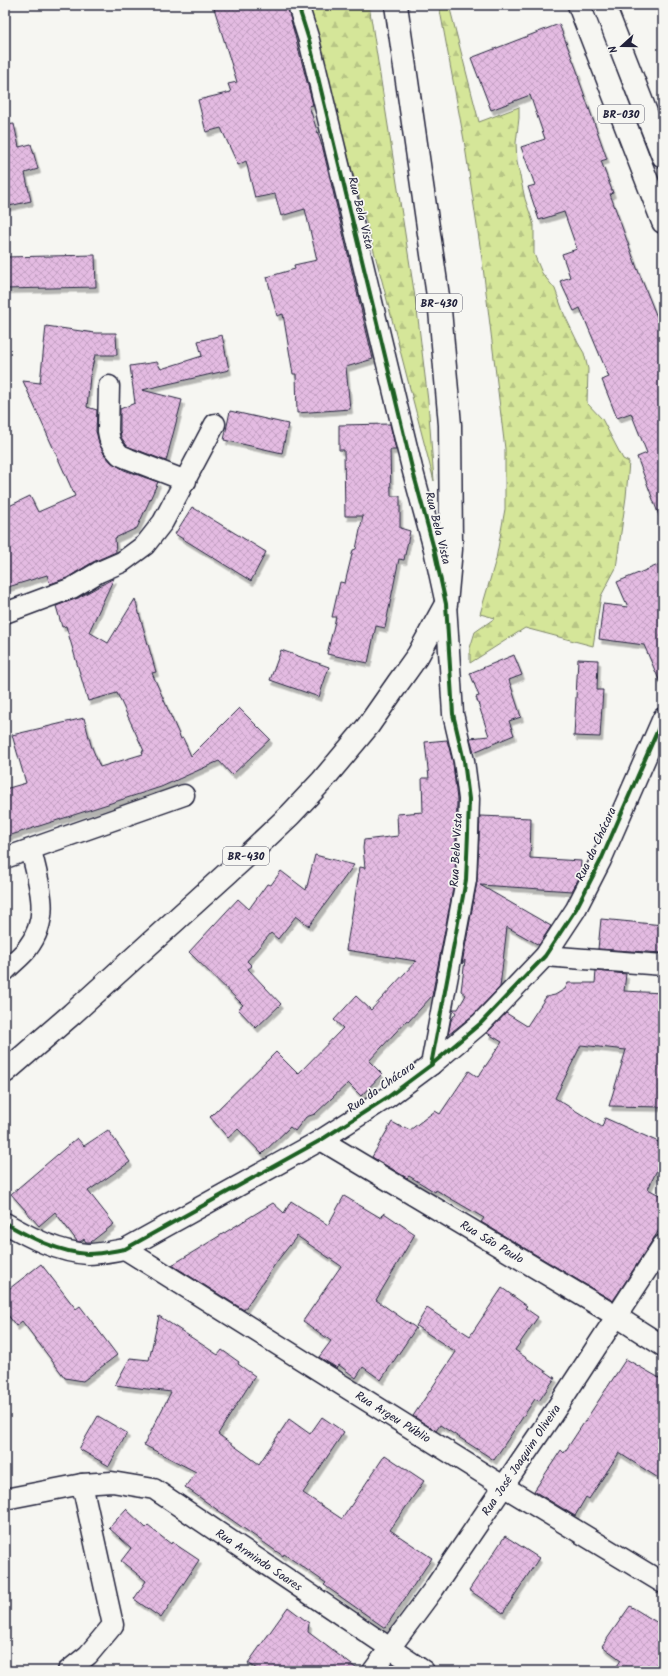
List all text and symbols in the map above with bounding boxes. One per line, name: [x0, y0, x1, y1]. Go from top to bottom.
north arrow: [602, 26, 642, 66]
text: N: [604, 43, 623, 56]
road number: BR-030: [598, 105, 644, 123]
street label: Rua Bela Vista: [342, 175, 379, 252]
road number: BR-430: [416, 294, 462, 312]
street label: Rua Bela Vista: [419, 490, 456, 567]
street label: Rua da Chácara: [571, 804, 622, 884]
street label: Rua Bela Vista: [445, 812, 468, 888]
road number: BR-430: [223, 847, 269, 865]
street label: Rua da Chácara: [343, 1057, 420, 1118]
street label: Rua São Paulo: [456, 1216, 527, 1269]
street label: Rua Argeu Públio: [351, 1387, 434, 1448]
street label: Rua José Joaquim Oliveira: [477, 1400, 566, 1520]
street label: Rua Armindo Soares: [211, 1524, 306, 1597]

